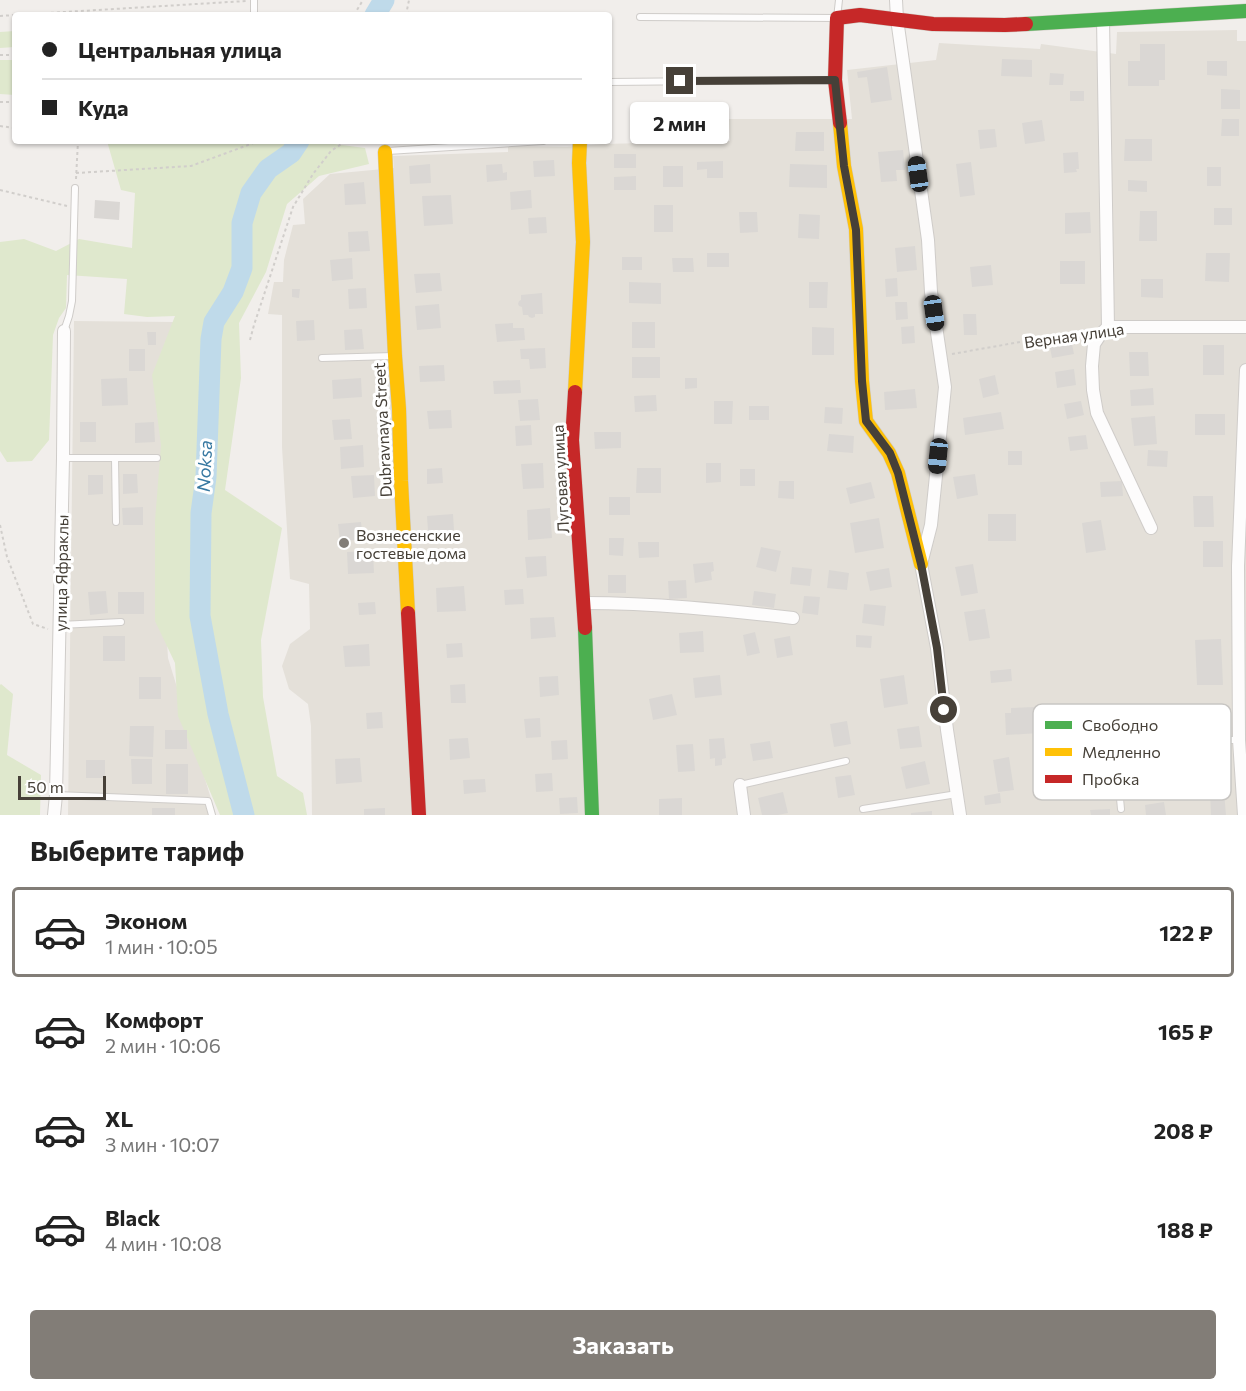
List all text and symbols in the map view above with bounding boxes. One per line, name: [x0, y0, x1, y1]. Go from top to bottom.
text: Центральная улица: [78, 36, 282, 63]
route end: [666, 67, 693, 94]
text: Куда: [78, 94, 128, 121]
callout: 2 мин: [630, 102, 730, 144]
text: 2 мин: [653, 111, 706, 135]
car: [907, 155, 929, 193]
car: [923, 294, 945, 332]
street label: Верная улица: [1023, 319, 1125, 351]
street label: Dubravnaya Street: [369, 362, 395, 498]
street label: Луговая улица: [548, 424, 572, 534]
car: [927, 437, 949, 475]
water label: Noksa: [192, 440, 216, 492]
street label: улица Яфраклы: [50, 514, 72, 632]
place label: Вознесенские гостевые дома: [356, 525, 466, 562]
marker: Вознесенские гостевые дома: [337, 536, 351, 550]
route start: [930, 696, 957, 723]
legend: [1033, 704, 1231, 800]
text: Свободно: [1082, 715, 1158, 734]
text: Медленно: [1082, 742, 1161, 761]
text: Пробка: [1082, 769, 1139, 788]
scale bar: [18, 773, 106, 800]
text: 50 m: [27, 777, 64, 796]
text: Выберите тариф: [30, 834, 244, 867]
icon: car: [33, 905, 87, 959]
text: Эконом: [105, 907, 187, 934]
text: 122 ₽: [1159, 919, 1213, 946]
text: 1 мин · 10:05: [105, 934, 218, 958]
icon: car: [33, 1004, 87, 1058]
text: Комфорт: [105, 1006, 203, 1033]
text: 165 ₽: [1158, 1018, 1213, 1045]
text: 2 мин · 10:06: [105, 1033, 221, 1057]
icon: car: [33, 1103, 87, 1157]
text: XL: [105, 1105, 133, 1132]
text: 208 ₽: [1154, 1117, 1213, 1144]
text: 3 мин · 10:07: [105, 1132, 220, 1156]
icon: car: [33, 1202, 87, 1256]
text: Black: [105, 1204, 160, 1231]
text: 188 ₽: [1157, 1216, 1213, 1243]
text: 4 мин · 10:08: [105, 1231, 222, 1255]
button: Заказать: [30, 1310, 1216, 1379]

